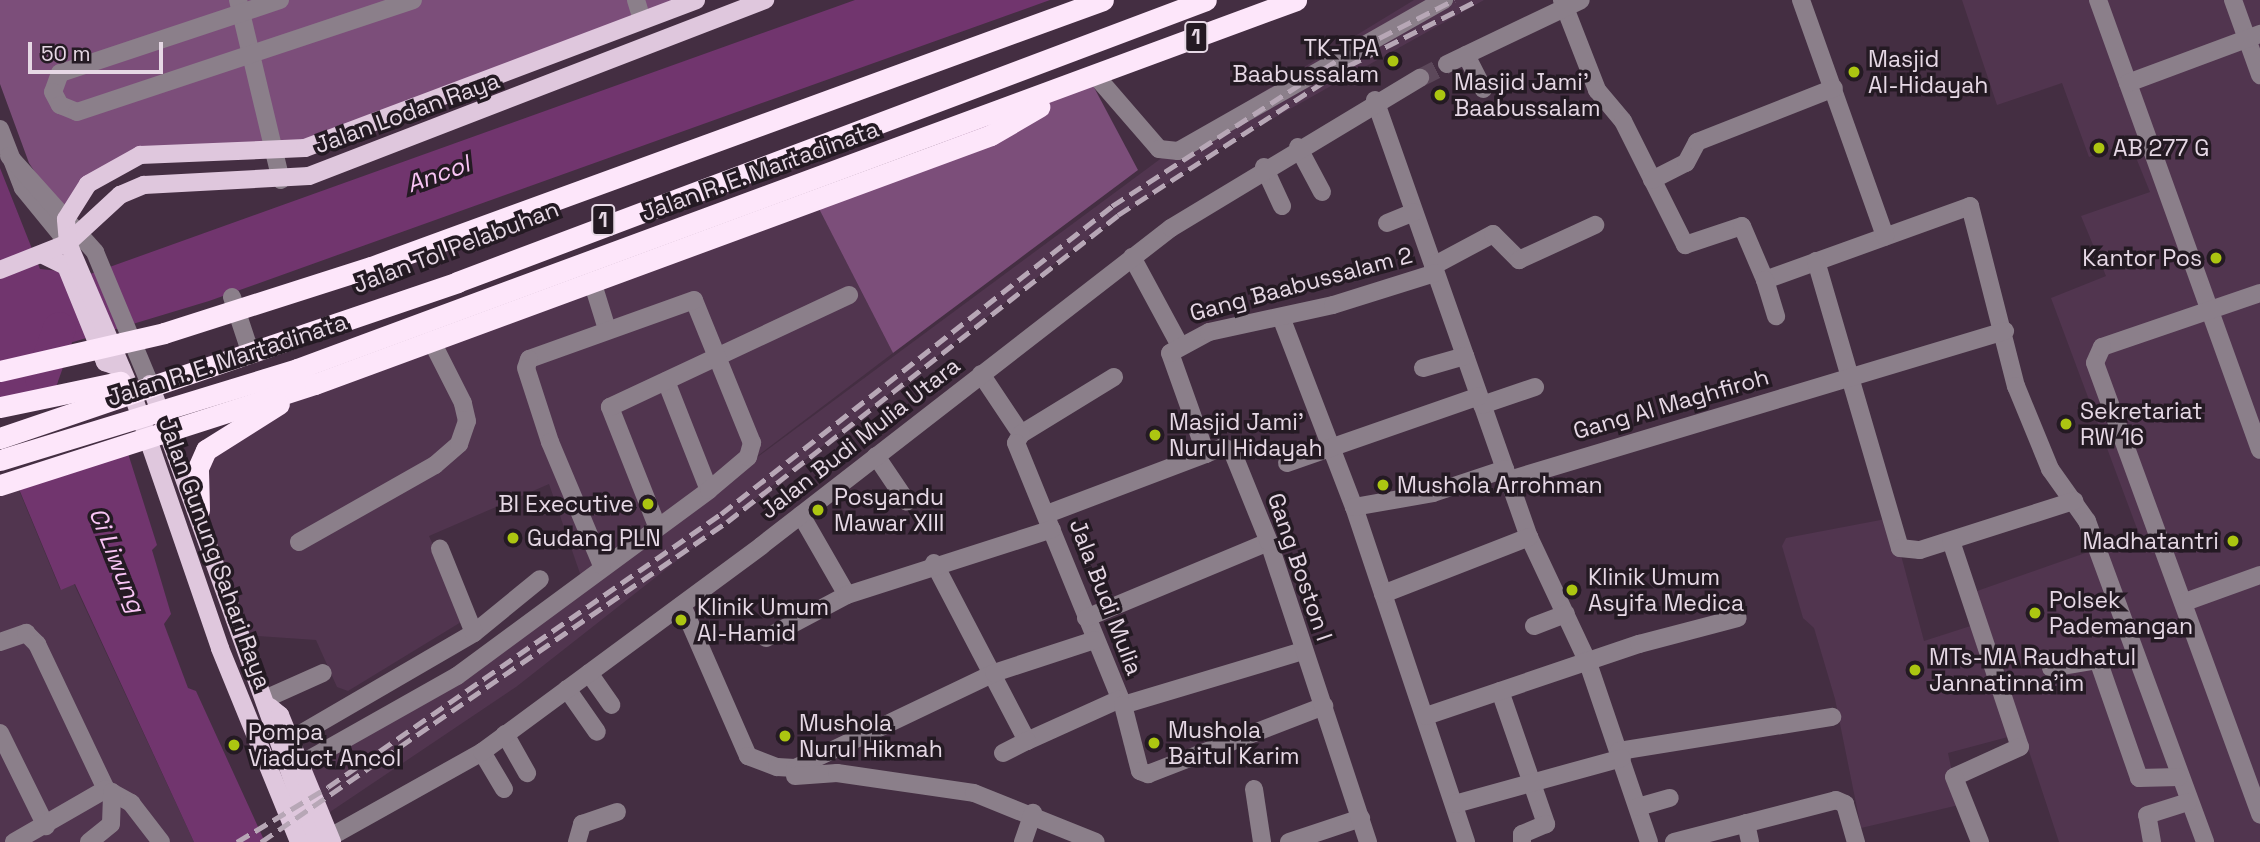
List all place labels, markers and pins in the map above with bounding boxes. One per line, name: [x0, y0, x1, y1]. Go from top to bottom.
place label: TK-TPA Baabussalam: [1232, 34, 1379, 88]
place label: Masjid Al-Hidayah: [1868, 45, 1988, 99]
marker: TK-TPA Baabussalam: [1385, 53, 1401, 69]
marker: Masjid Al-Hidayah: [1846, 64, 1862, 80]
place label: Masjid Jami' Baabussalam: [1454, 68, 1601, 122]
marker: Masjid Jami' Baabussalam: [1432, 87, 1448, 103]
place label: AB 277 G: [2113, 134, 2209, 162]
marker: AB 277 G: [2091, 140, 2107, 156]
place label: Kantor Pos: [2082, 244, 2202, 272]
marker: Kantor Pos: [2208, 250, 2224, 266]
place label: Sekretariat RW 16: [2080, 397, 2203, 451]
place label: Masjid Jami' Nurul Hidayah: [1169, 408, 1323, 462]
marker: Sekretariat RW 16: [2058, 416, 2074, 432]
marker: Masjid Jami' Nurul Hidayah: [1147, 427, 1163, 443]
place label: Mushola Arrohman: [1397, 471, 1603, 499]
marker: Mushola Arrohman: [1375, 477, 1391, 493]
place label: Posyandu Mawar XIII: [834, 483, 944, 537]
place label: BI Executive: [498, 490, 634, 518]
marker: BI Executive: [640, 496, 656, 512]
marker: Posyandu Mawar XIII: [808, 500, 828, 520]
place label: Gudang PLN: [527, 524, 661, 552]
place label: Madhatantri: [2082, 527, 2219, 555]
marker: Gudang PLN: [505, 530, 521, 546]
marker: Madhatantri: [2225, 533, 2241, 549]
place label: Klinik Umum Asyifa Medica: [1588, 563, 1744, 617]
marker: Klinik Umum Asyifa Medica: [1562, 580, 1582, 600]
place label: Polsek Pademangan: [2049, 586, 2193, 640]
place label: Klinik Umum Al-Hamid: [697, 593, 829, 647]
marker: Polsek Pademangan: [2027, 605, 2043, 621]
marker: Klinik Umum Al-Hamid: [671, 610, 691, 630]
place label: MTs-MA Raudhatul Jannatinna'im: [1929, 643, 2137, 697]
marker: MTs-MA Raudhatul Jannatinna'im: [1907, 662, 1923, 678]
place label: Mushola Nurul Hikmah: [799, 709, 943, 763]
place label: Mushola Baitul Karim: [1168, 716, 1300, 770]
place label: Pompa Viaduct Ancol: [248, 718, 402, 772]
marker: Mushola Nurul Hikmah: [777, 728, 793, 744]
marker: Mushola Baitul Karim: [1146, 735, 1162, 751]
marker: Pompa Viaduct Ancol: [226, 737, 242, 753]

